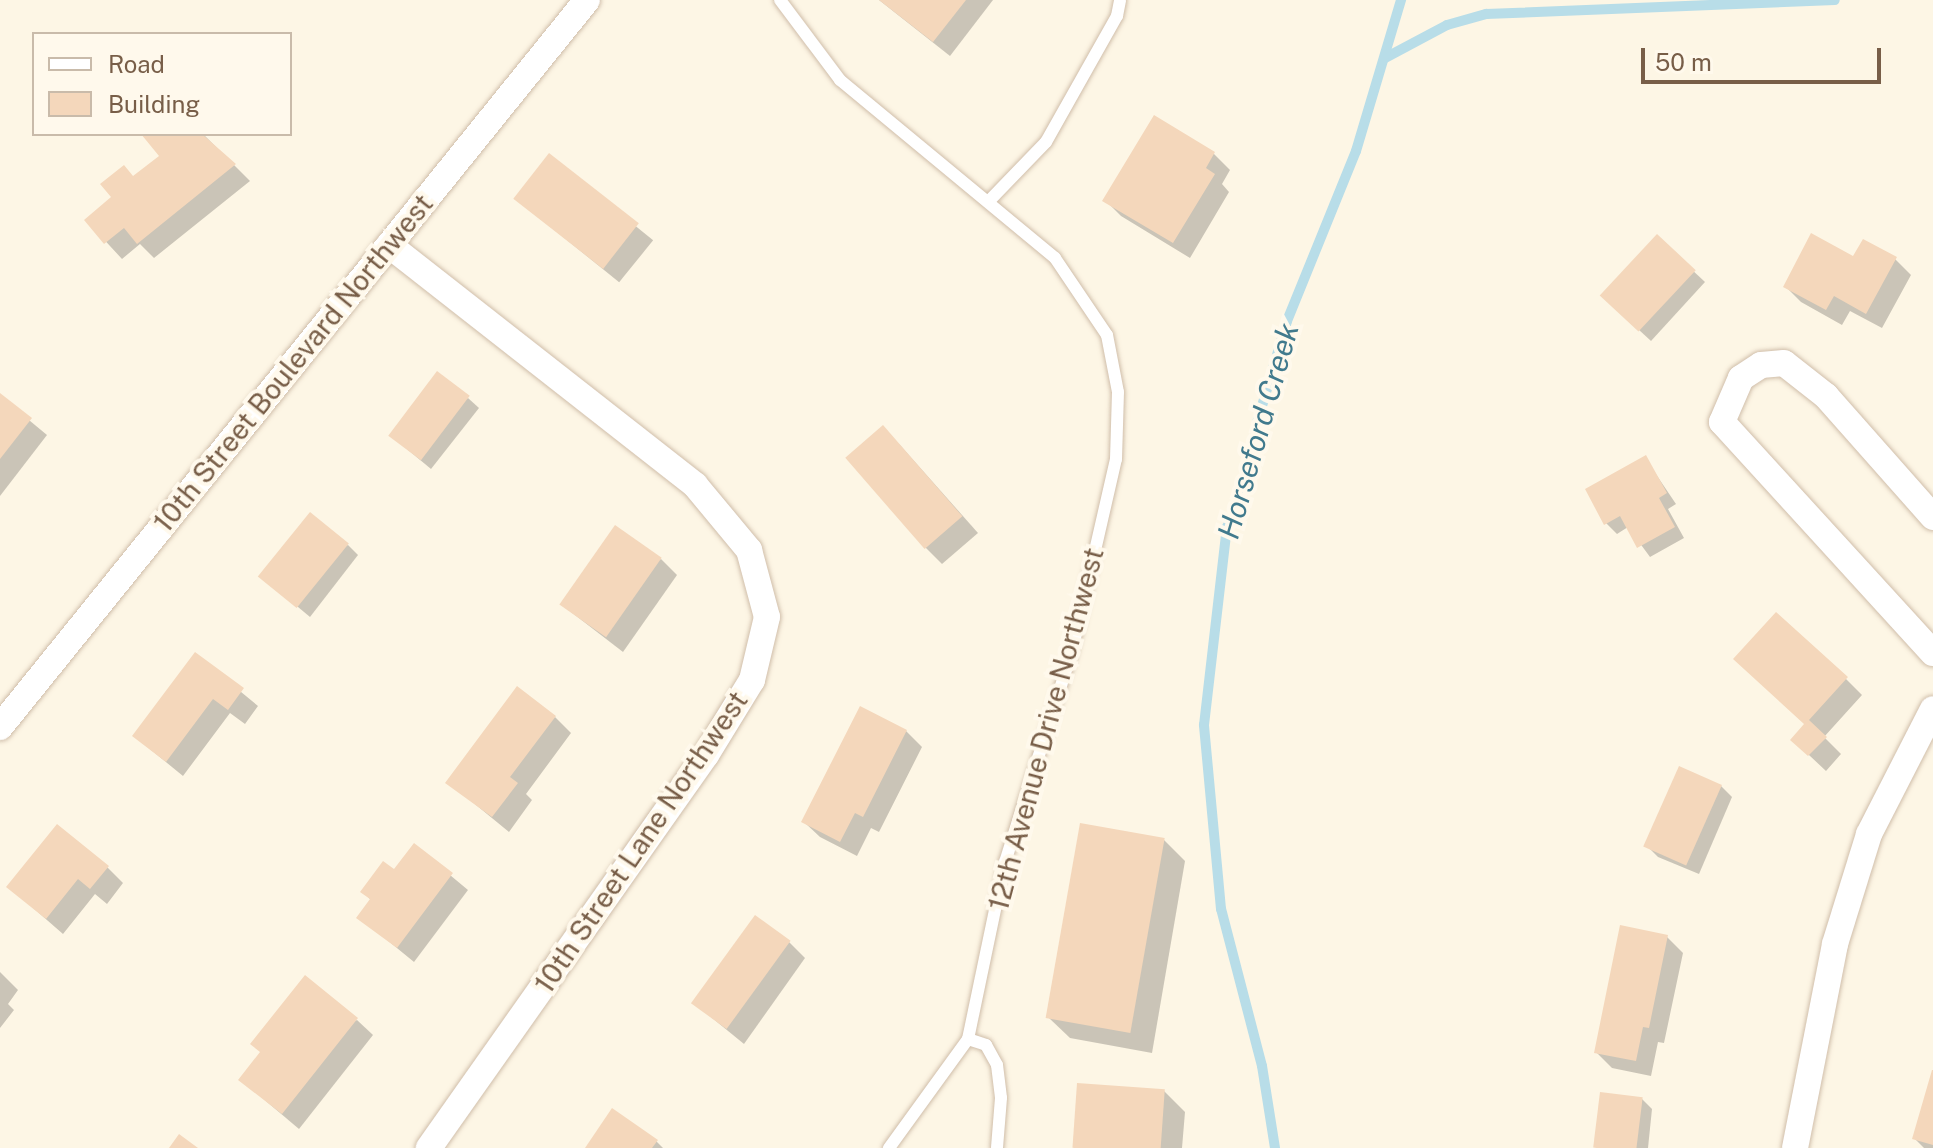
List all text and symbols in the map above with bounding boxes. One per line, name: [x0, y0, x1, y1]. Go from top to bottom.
legend: [32, 32, 292, 136]
scale bar: [1645, 32, 1885, 82]
text: 50 m: [1655, 48, 1712, 76]
text: Road: [108, 50, 165, 78]
text: Building: [108, 90, 200, 118]
street label: 10th Street Boulevard Northwest: [146, 187, 440, 539]
water label: Horseford Creek: [1210, 319, 1306, 543]
street label: 12th Avenue Drive Northwest: [981, 544, 1111, 914]
street label: 10th Street Lane Northwest: [527, 685, 755, 999]

